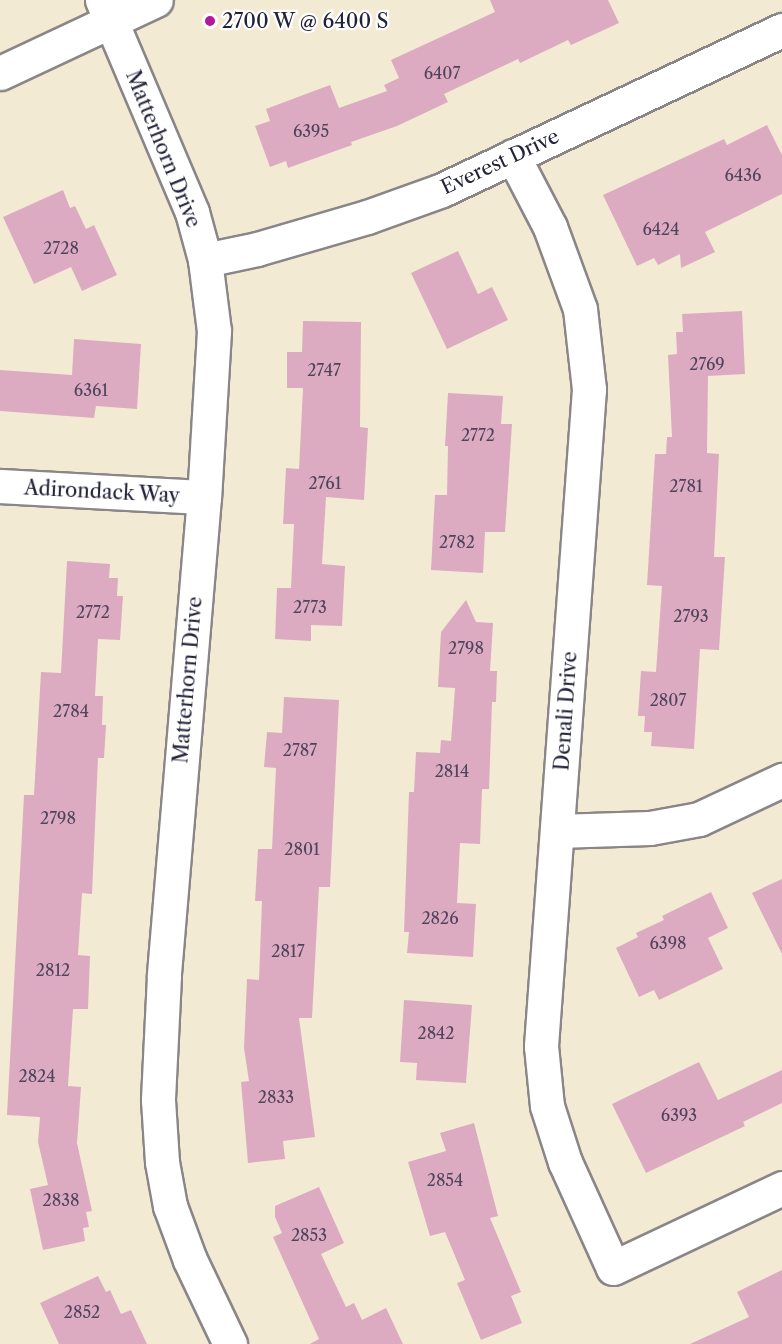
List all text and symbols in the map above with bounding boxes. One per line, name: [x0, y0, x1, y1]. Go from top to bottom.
place label: 2700 W @ 6400 S: [222, 9, 390, 33]
marker: 2700 W @ 6400 S: [203, 14, 217, 28]
house number: 6407: [424, 63, 460, 83]
street label: Matterhorn Drive: [121, 67, 205, 231]
house number: 6395: [293, 121, 329, 141]
street label: Everest Drive: [437, 124, 563, 200]
house number: 6436: [725, 165, 761, 185]
house number: 6424: [642, 219, 680, 239]
house number: 2728: [43, 238, 79, 258]
house number: 2769: [689, 354, 725, 374]
house number: 2747: [307, 360, 341, 380]
house number: 6361: [74, 380, 108, 400]
house number: 2772: [461, 425, 495, 445]
house number: 2761: [309, 473, 341, 493]
street label: Adirondack Way: [23, 476, 181, 508]
house number: 2781: [669, 476, 703, 496]
house number: 2782: [439, 532, 475, 552]
street label: Matterhorn Drive: [169, 596, 207, 764]
house number: 2773: [293, 597, 327, 617]
house number: 2772: [76, 602, 110, 622]
house number: 2793: [673, 606, 709, 626]
house number: 2798: [448, 638, 484, 658]
street label: Denali Drive: [550, 650, 582, 772]
house number: 2807: [650, 690, 686, 710]
house number: 2784: [53, 701, 89, 721]
house number: 2787: [283, 740, 317, 760]
house number: 2814: [435, 761, 469, 781]
house number: 2798: [40, 808, 76, 828]
house number: 2801: [284, 839, 320, 859]
house number: 2826: [421, 908, 459, 928]
house number: 6398: [649, 933, 687, 953]
house number: 2817: [271, 941, 305, 961]
house number: 2812: [36, 960, 70, 980]
house number: 2842: [417, 1023, 455, 1043]
house number: 2824: [18, 1066, 56, 1086]
house number: 2833: [258, 1087, 294, 1107]
house number: 6393: [661, 1105, 697, 1125]
house number: 2854: [427, 1170, 463, 1190]
house number: 2838: [43, 1190, 79, 1210]
house number: 2853: [291, 1225, 327, 1245]
house number: 2852: [64, 1302, 100, 1322]

